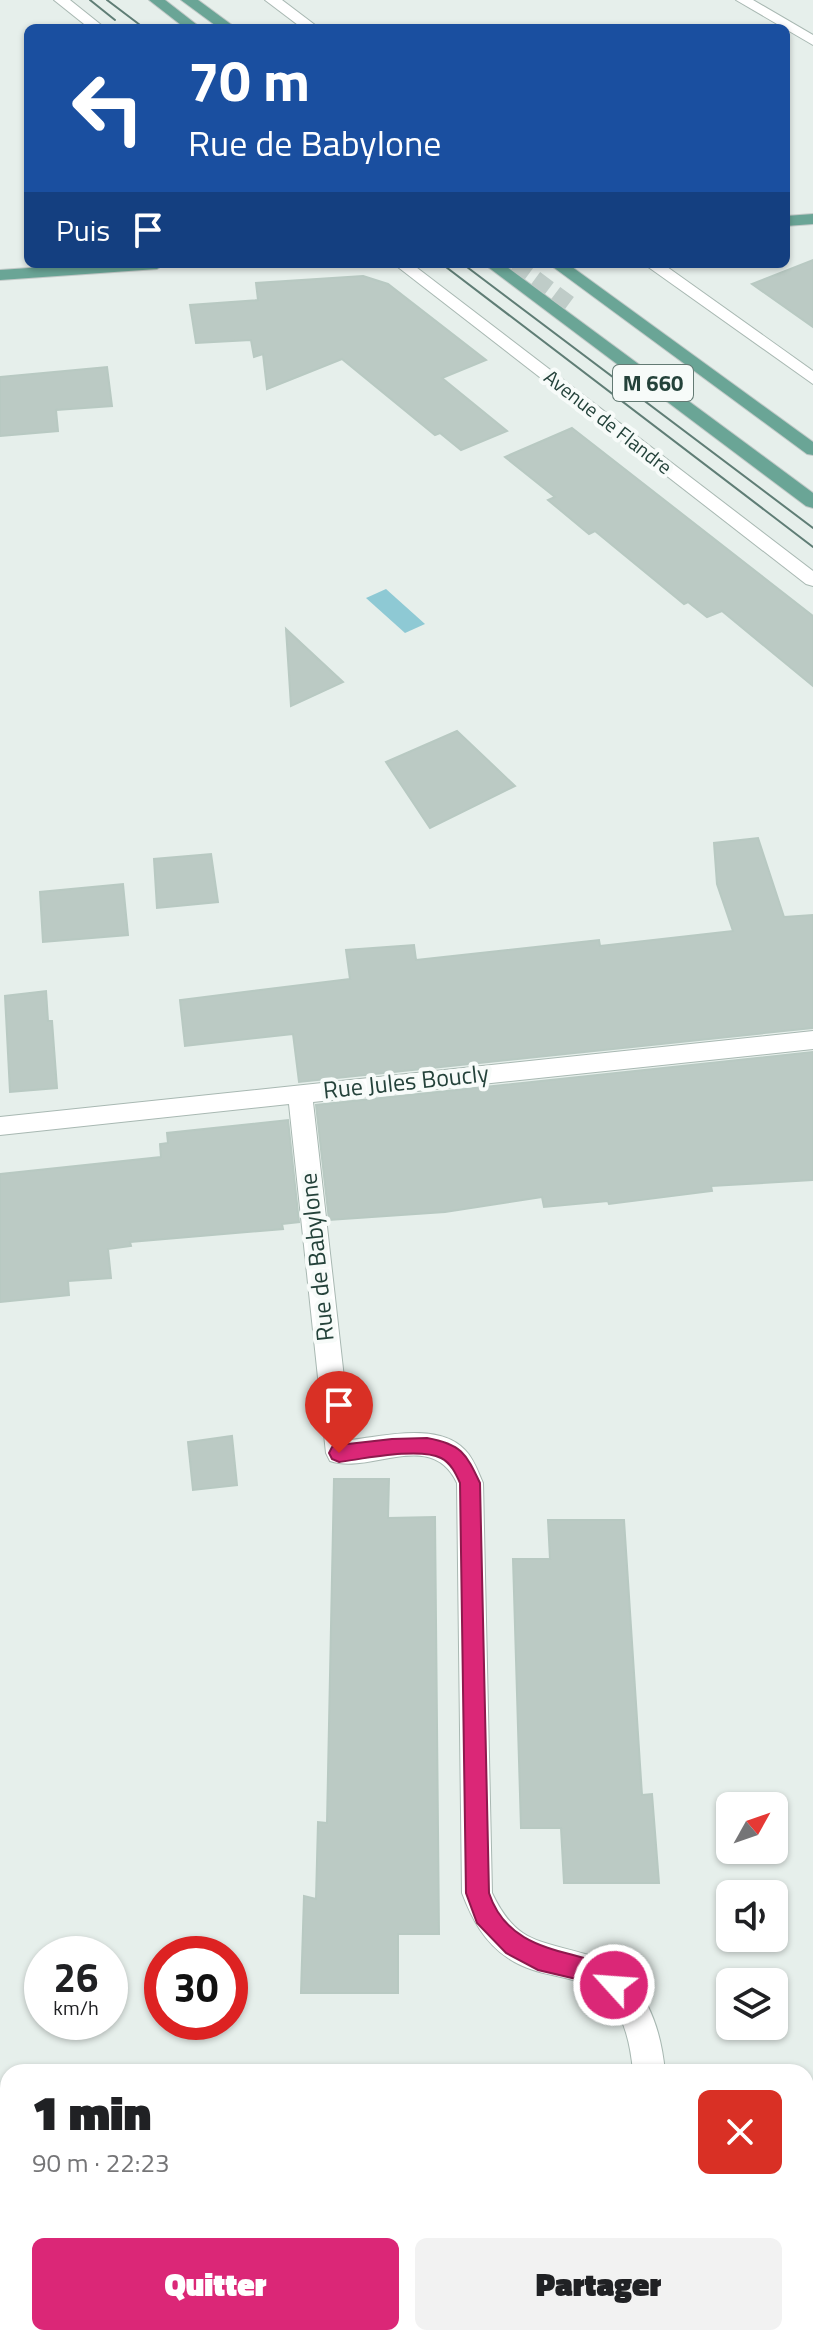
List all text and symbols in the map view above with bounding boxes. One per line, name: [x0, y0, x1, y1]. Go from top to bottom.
text: 70 m: [188, 38, 310, 123]
icon: left: [56, 56, 160, 160]
text: Rue de Babylone: [188, 115, 441, 170]
text: Puis: [56, 207, 110, 253]
icon: arrive: [126, 208, 170, 252]
street label: Avenue de Flandre: [538, 362, 679, 482]
road number: M 660: [613, 365, 693, 401]
street label: Rue Jules Boucly: [321, 1054, 491, 1108]
street label: Rue de Babylone: [289, 1171, 343, 1343]
pin: [305, 1371, 373, 1453]
icon: arrive: [317, 1383, 361, 1427]
north arrow: [716, 1792, 788, 1864]
map controls: [716, 1792, 788, 2040]
button: sound: [716, 1880, 788, 1952]
speed limit sign: 30: [144, 1936, 248, 2040]
position arrow: [572, 1943, 656, 2027]
text: 26: [54, 1947, 98, 2008]
button: layers: [716, 1968, 788, 2040]
text: km/h: [53, 1992, 99, 2023]
text: 1 min: [32, 2076, 151, 2149]
button: close: [698, 2090, 782, 2174]
text: 90 m · 22:23: [32, 2143, 170, 2182]
button: Quitter: [32, 2238, 399, 2330]
button: Partager: [415, 2238, 782, 2330]

